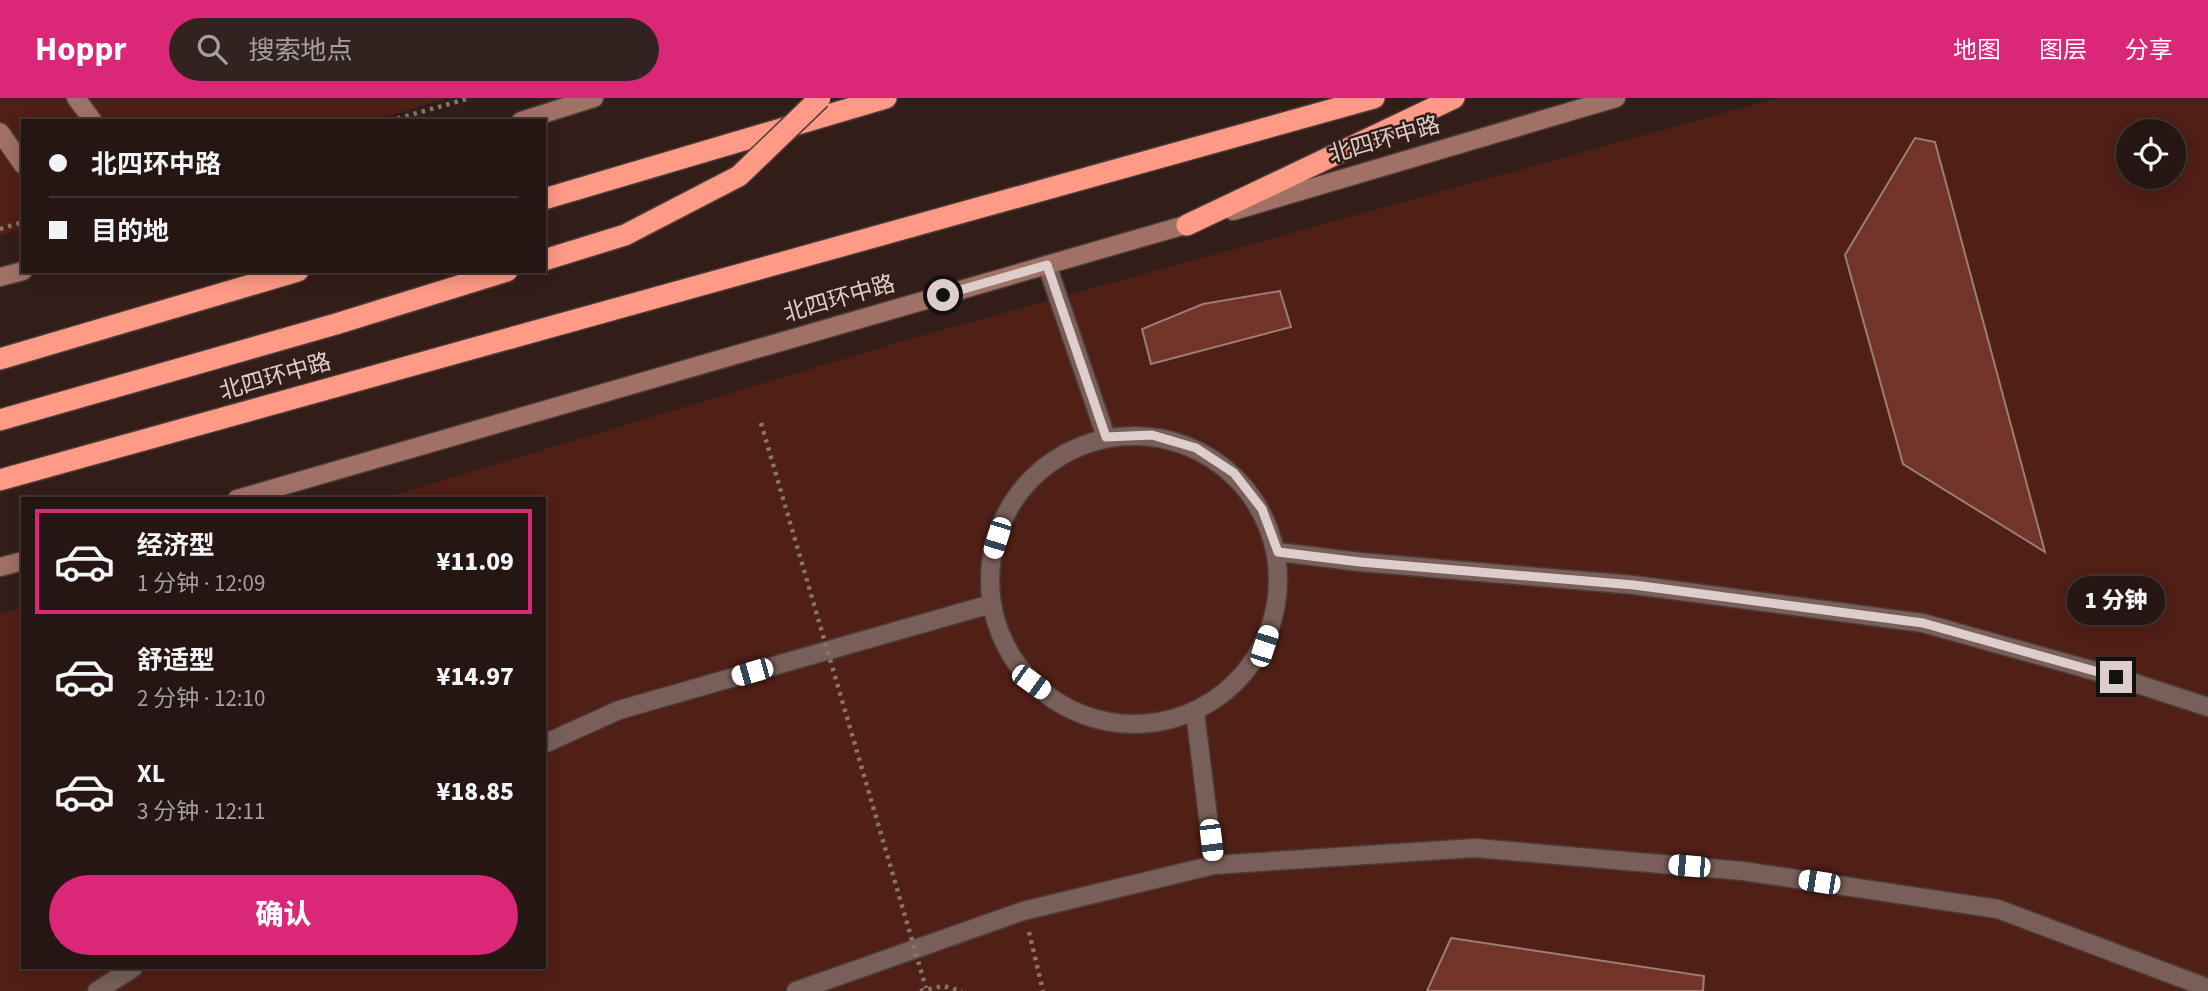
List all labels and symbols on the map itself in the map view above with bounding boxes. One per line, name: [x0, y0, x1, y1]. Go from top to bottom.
street label: 北四环中路: [1324, 108, 1444, 171]
street label: 北四环中路: [779, 267, 899, 330]
route start: [927, 279, 959, 311]
street label: 北四环中路: [215, 345, 335, 408]
car: [981, 515, 1014, 561]
callout: 1 分钟: [2067, 575, 2165, 624]
car: [1248, 623, 1281, 669]
car: [729, 656, 776, 688]
car: [1008, 661, 1055, 703]
route end: [2100, 661, 2132, 693]
car: [1199, 818, 1224, 862]
car: [1668, 854, 1711, 878]
car: [1797, 868, 1842, 896]

